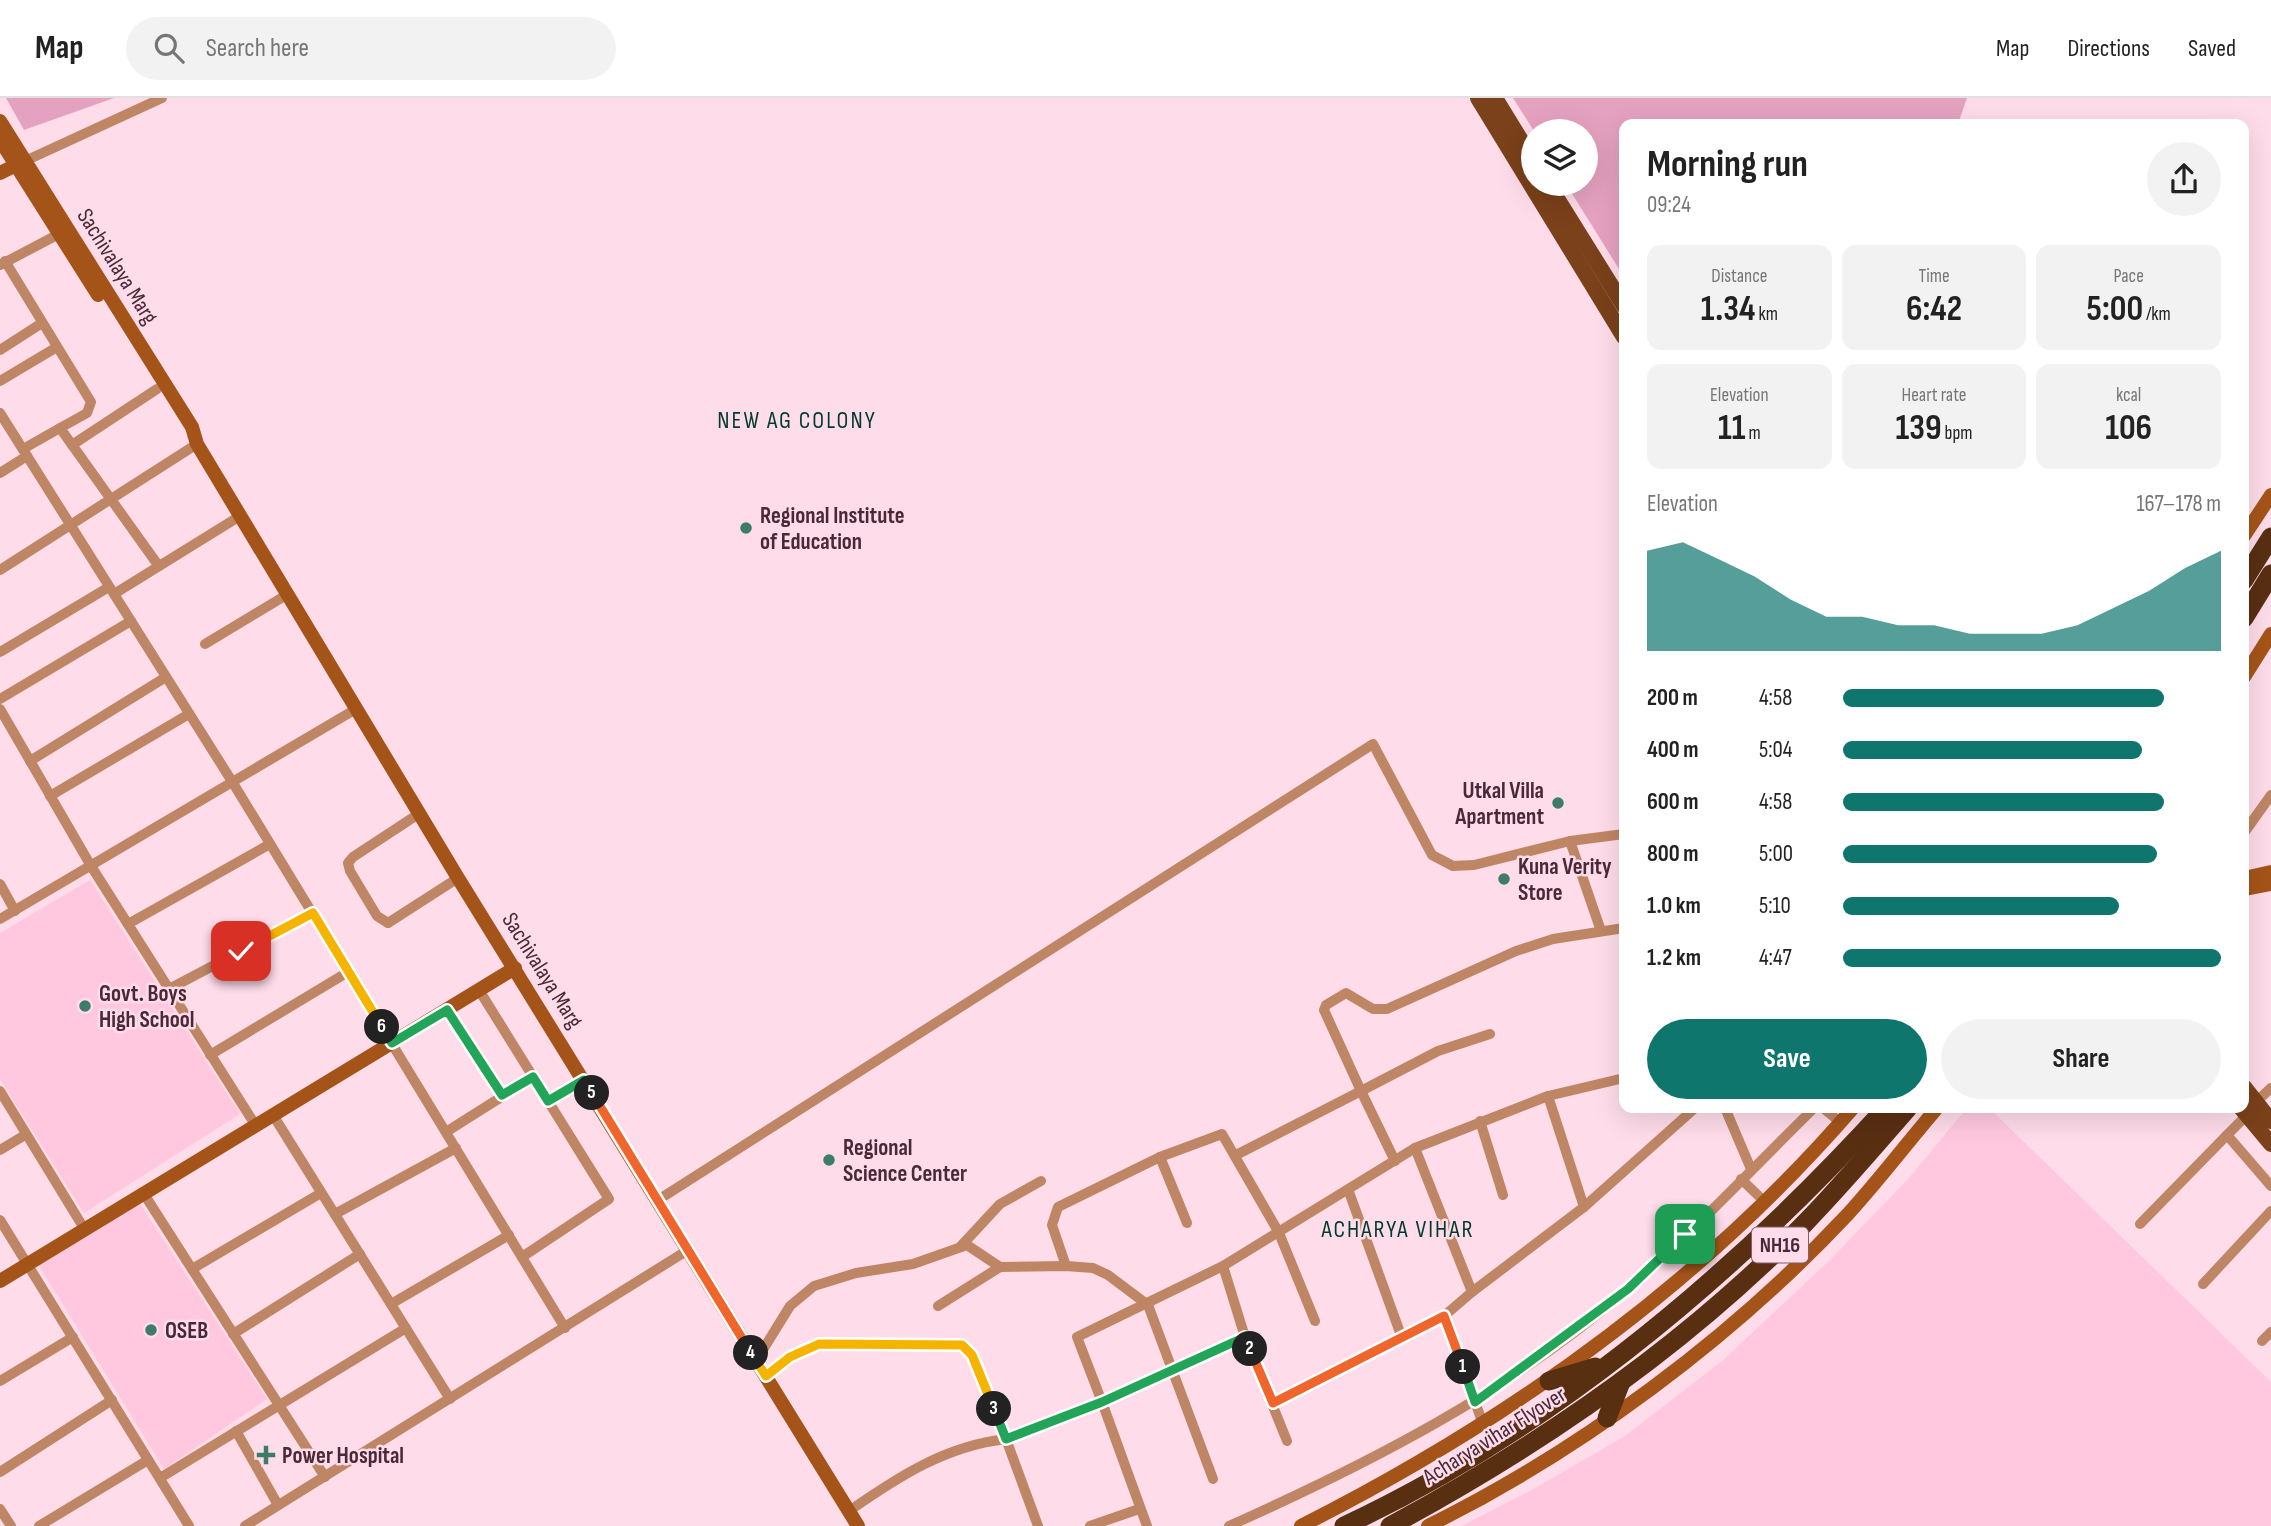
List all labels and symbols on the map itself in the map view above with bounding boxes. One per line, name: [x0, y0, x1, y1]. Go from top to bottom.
street label: Sachivalaya Marg: [71, 204, 164, 330]
district label: NEW AG COLONY: [717, 406, 877, 435]
place label: Regional Institute of Education: [760, 502, 904, 556]
marker: Regional Institute of Education: [738, 520, 754, 536]
place label: Utkal Villa Apartment: [1454, 777, 1544, 831]
marker: Utkal Villa Apartment: [1550, 795, 1566, 811]
place label: Kuna Verity Store: [1518, 853, 1612, 907]
marker: Kuna Verity Store: [1496, 871, 1512, 887]
street label: Sachivalaya Marg: [496, 908, 589, 1034]
pin: [211, 921, 271, 981]
place label: Govt. Boys High School: [99, 980, 194, 1034]
marker: Govt. Boys High School: [77, 998, 93, 1014]
pin: 6: [364, 1010, 400, 1044]
pin: 5: [574, 1076, 610, 1110]
place label: Regional Science Center: [843, 1134, 967, 1188]
marker: Regional Science Center: [821, 1152, 837, 1168]
pin: [1655, 1204, 1715, 1264]
district label: ACHARYA VIHAR: [1320, 1215, 1475, 1244]
road number: NH16: [1752, 1228, 1808, 1262]
place label: OSEB: [165, 1317, 208, 1345]
marker: OSEB: [143, 1322, 159, 1338]
pin: 2: [1232, 1332, 1268, 1366]
pin: 4: [734, 1336, 768, 1370]
pin: 1: [1446, 1350, 1480, 1384]
street label: Acharya vihar Flyover: [1417, 1380, 1572, 1492]
pin: 3: [976, 1392, 1012, 1426]
place label: Power Hospital: [282, 1442, 404, 1470]
marker: Power Hospital: [256, 1445, 276, 1465]

